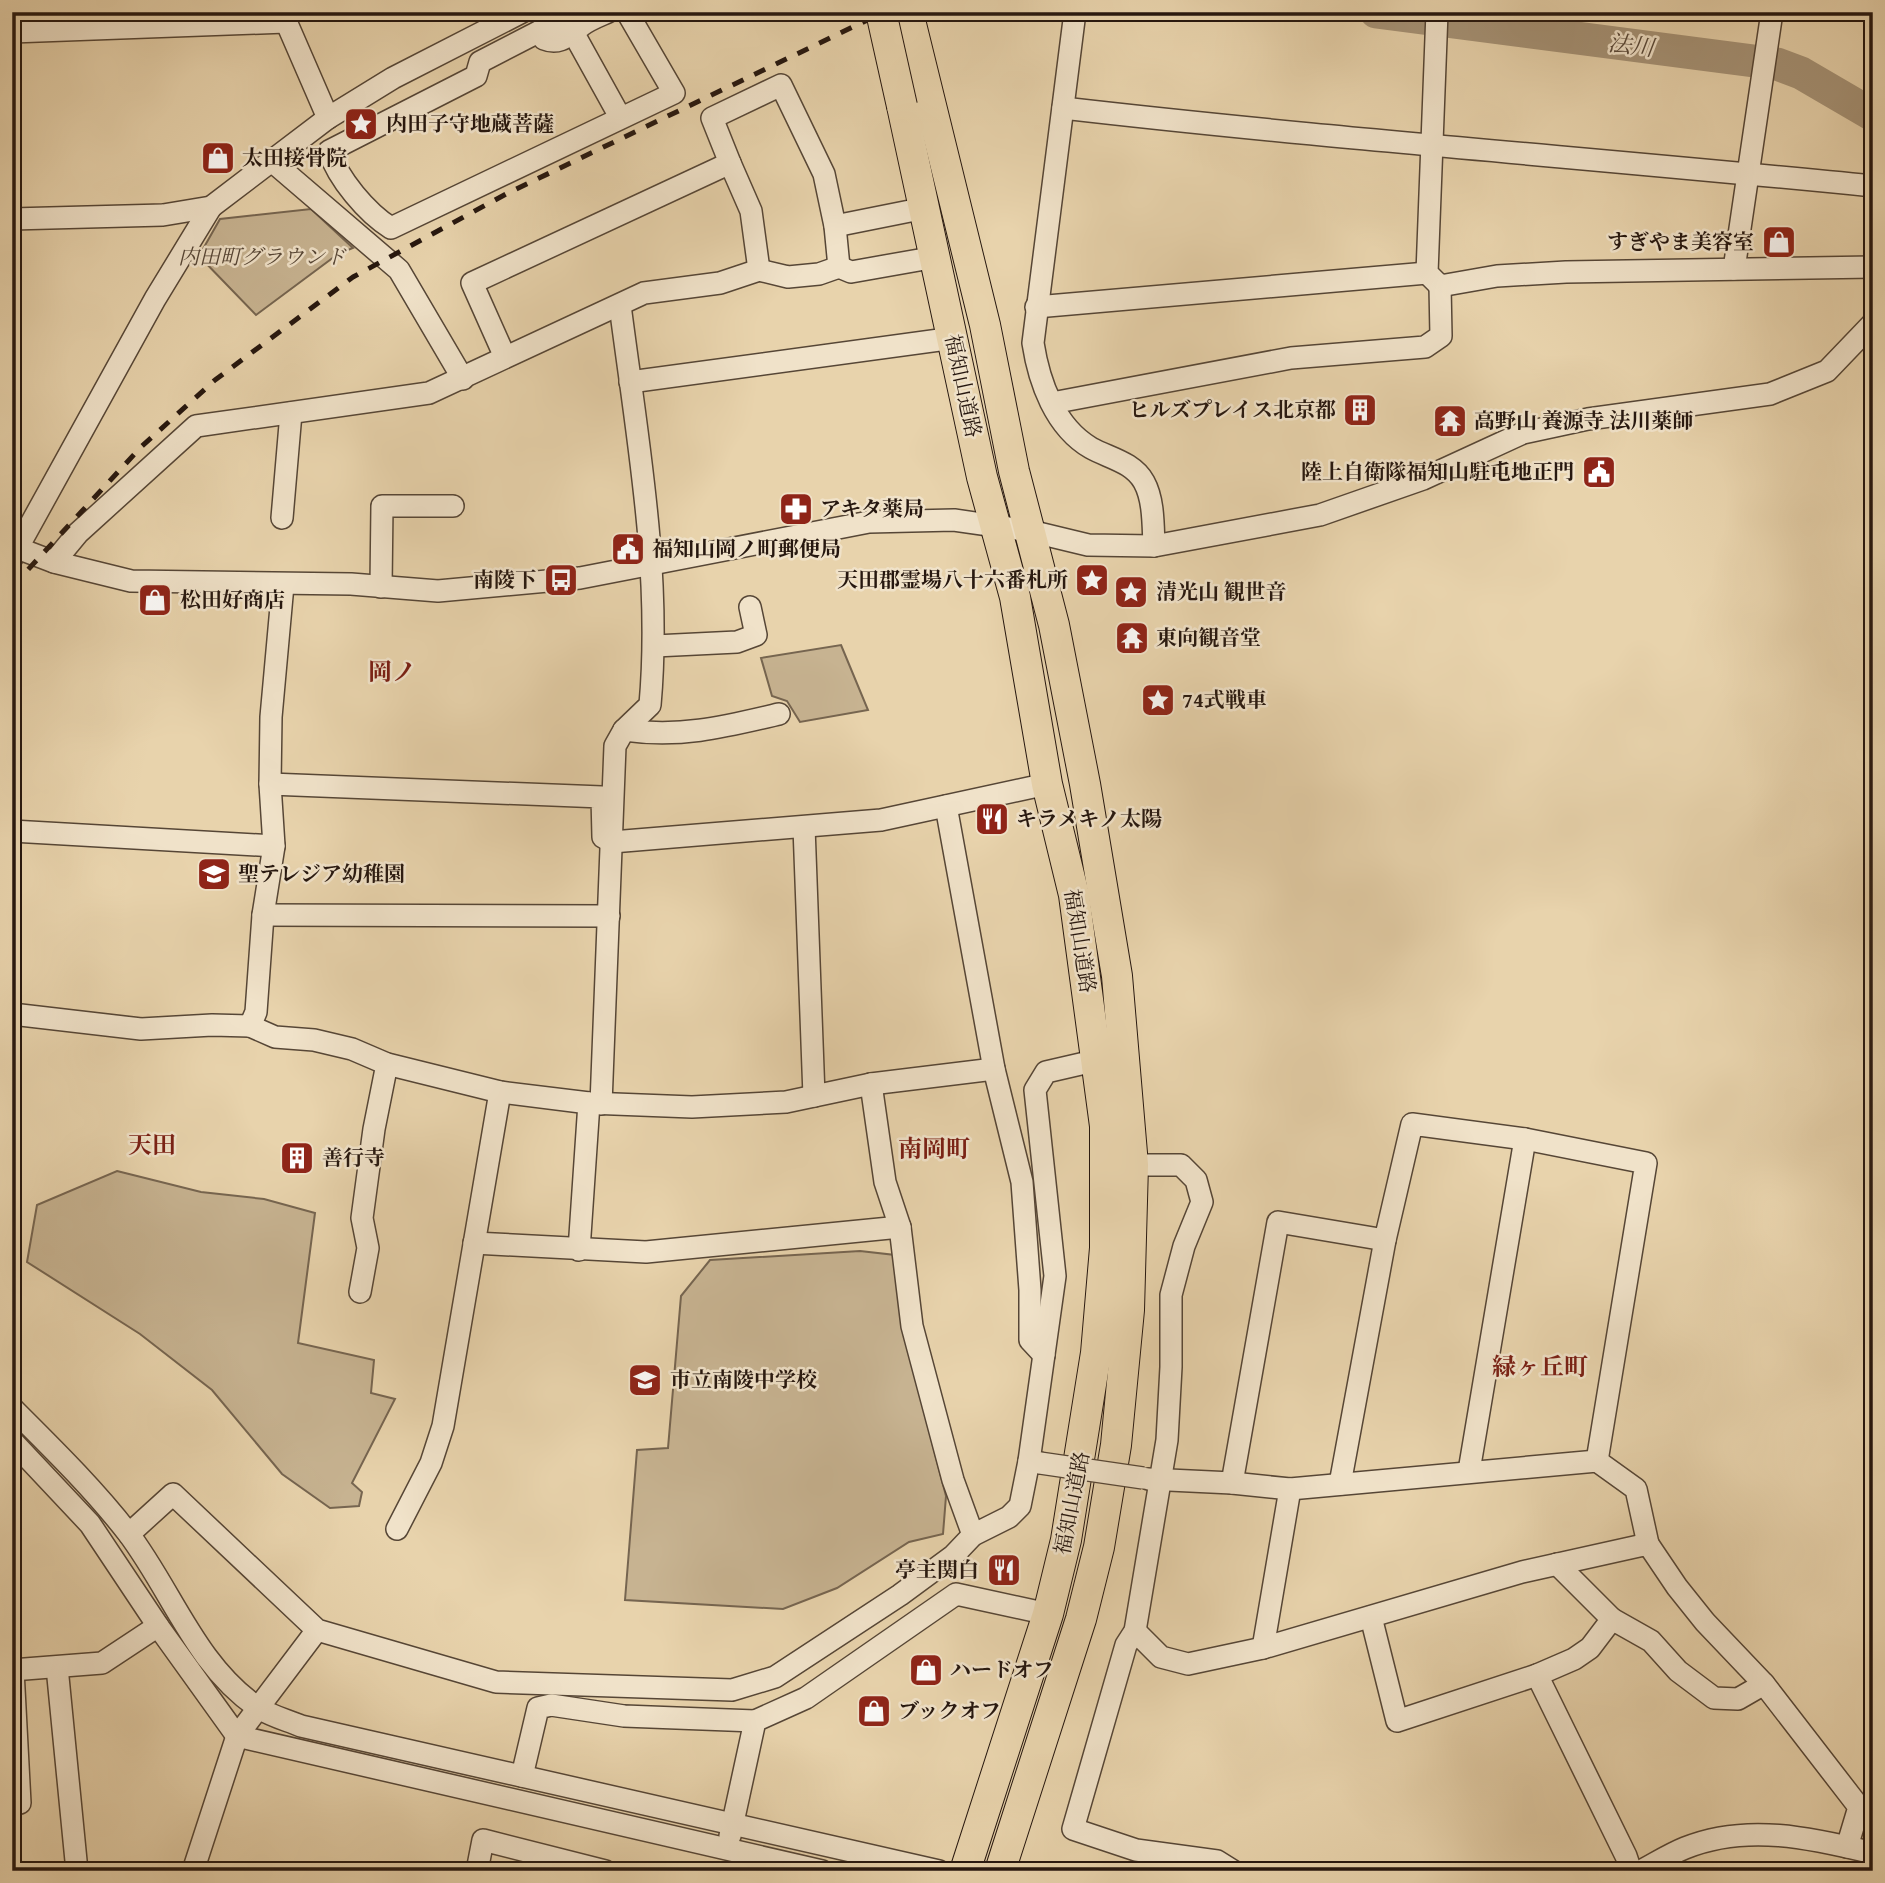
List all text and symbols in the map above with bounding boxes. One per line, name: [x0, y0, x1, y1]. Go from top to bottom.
water label: 法川: [1606, 25, 1659, 64]
place icon: 内田子守地蔵菩薩: [342, 105, 380, 143]
place label: 内田子守地蔵菩薩: [386, 108, 554, 139]
shop icon: 太田接骨院: [199, 139, 237, 177]
place label: 太田接骨院: [242, 142, 347, 173]
shop icon: すぎやま美容室: [1760, 223, 1798, 261]
place label: すぎやま美容室: [1607, 226, 1754, 257]
park label: 内田町グラウンド: [178, 241, 347, 272]
street label: 福知山道路: [937, 331, 990, 440]
building icon: ヒルズプレイス北京都: [1341, 391, 1379, 429]
place label: ヒルズプレイス北京都: [1129, 394, 1336, 425]
temple icon: 高野山 養源寺 法川薬師: [1431, 402, 1469, 440]
place label: 高野山 養源寺 法川薬師: [1474, 405, 1693, 436]
public building icon: 陸上自衛隊福知山駐屯地正門: [1580, 453, 1618, 491]
place label: 陸上自衛隊福知山駐屯地正門: [1301, 456, 1574, 487]
pharmacy icon: アキタ薬局: [777, 490, 815, 528]
place label: アキタ薬局: [820, 493, 924, 524]
public building icon: 福知山岡ノ町郵便局: [609, 530, 647, 568]
place label: 福知山岡ノ町郵便局: [652, 533, 841, 564]
bus stop icon: 南陵下: [542, 561, 580, 599]
place icon: 天田郡霊場八十六番札所: [1073, 561, 1111, 599]
place label: 南陵下: [473, 564, 536, 595]
place label: 天田郡霊場八十六番札所: [837, 564, 1068, 595]
place icon: 清光山 観世音: [1112, 573, 1150, 611]
place label: 清光山 観世音: [1156, 576, 1287, 607]
shop icon: 松田好商店: [136, 581, 174, 619]
place label: 松田好商店: [180, 584, 285, 615]
temple icon: 東向観音堂: [1113, 619, 1151, 657]
place label: 東向観音堂: [1156, 622, 1261, 653]
district label: 岡ノ: [368, 654, 416, 689]
place icon: 74式戦車: [1139, 681, 1177, 719]
place label: 74式戦車: [1182, 684, 1267, 715]
restaurant icon: キラメキノ太陽: [973, 800, 1011, 838]
place label: キラメキノ太陽: [1016, 803, 1162, 834]
school or university icon: 聖テレジア幼稚園: [195, 855, 233, 893]
place label: 聖テレジア幼稚園: [238, 858, 405, 889]
street label: 福知山道路: [1057, 887, 1104, 995]
district label: 天田: [128, 1127, 176, 1162]
district label: 南岡町: [898, 1131, 970, 1166]
building icon: 善行寺: [278, 1139, 316, 1177]
place label: 善行寺: [322, 1142, 385, 1173]
district label: 緑ヶ丘町: [1492, 1349, 1588, 1384]
school or university icon: 市立南陵中学校: [626, 1361, 664, 1399]
place label: 市立南陵中学校: [670, 1364, 817, 1395]
street label: 福知山道路: [1046, 1448, 1097, 1557]
restaurant icon: 亭主関白: [985, 1551, 1023, 1589]
place label: 亭主関白: [895, 1554, 979, 1585]
shop icon: ハードオフ: [907, 1651, 945, 1689]
place label: ハードオフ: [950, 1654, 1054, 1685]
shop icon: ブックオフ: [855, 1692, 893, 1730]
place label: ブックオフ: [898, 1695, 1001, 1726]

